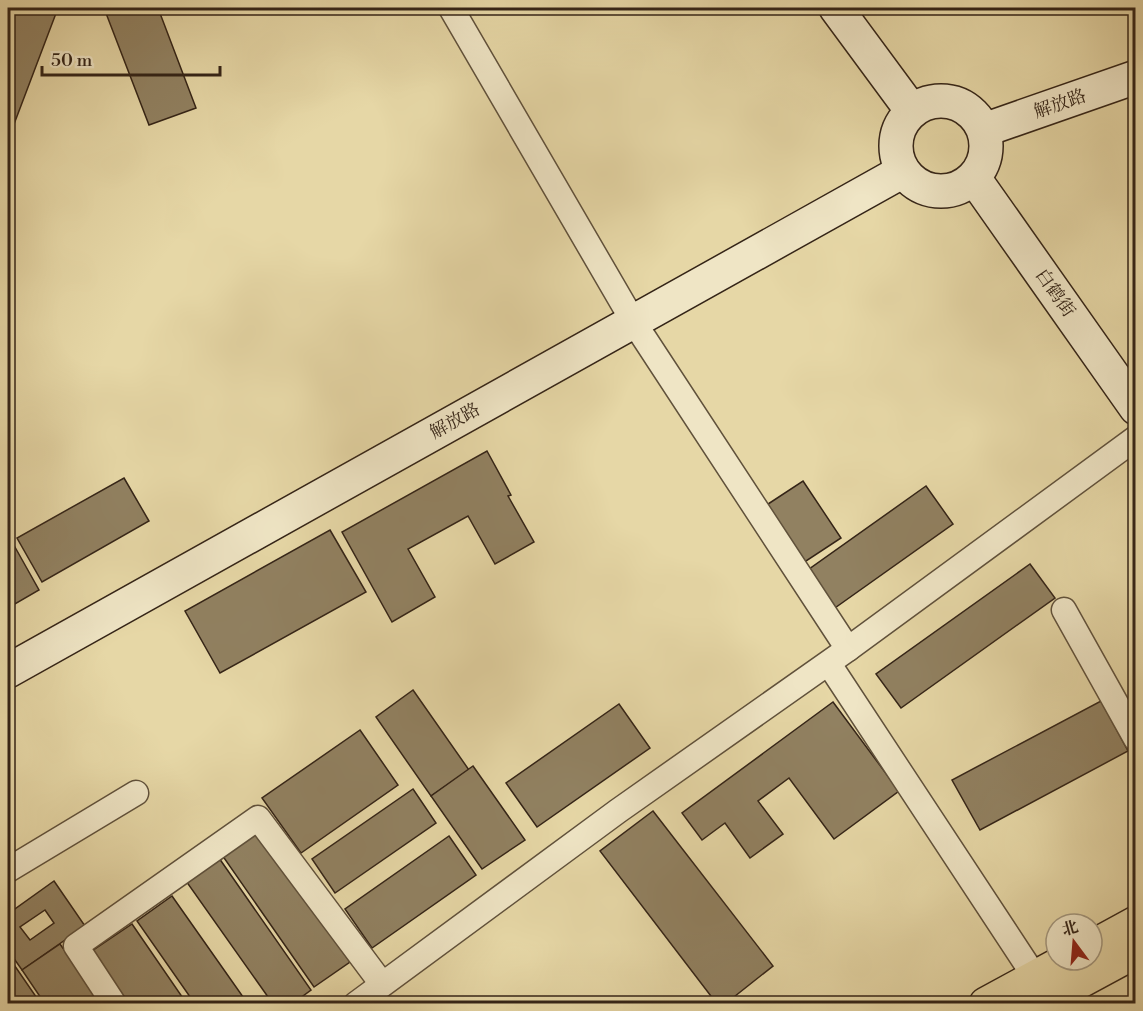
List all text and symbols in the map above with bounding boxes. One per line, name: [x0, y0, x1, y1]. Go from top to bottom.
scale bar: [42, 39, 220, 77]
text: 50 m: [51, 49, 93, 72]
street label: 解放路: [1031, 84, 1089, 124]
street label: 白鹤街: [1030, 264, 1080, 322]
street label: 解放路: [426, 398, 484, 444]
north arrow: [1044, 912, 1104, 972]
text: 北: [1060, 917, 1081, 940]

